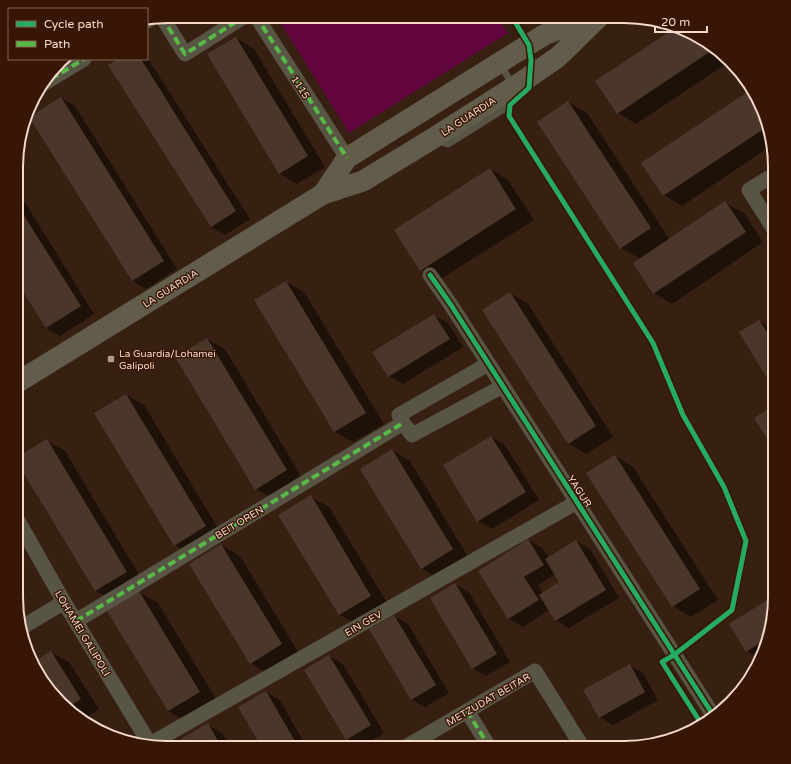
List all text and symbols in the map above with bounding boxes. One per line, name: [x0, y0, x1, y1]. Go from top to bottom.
legend: [8, 8, 148, 60]
scale bar: [655, 8, 707, 34]
text: 20 m: [661, 15, 690, 29]
text: Cycle path: [44, 17, 103, 31]
text: Path: [44, 37, 70, 51]
street label: 1115: [288, 74, 312, 101]
street label: LA GUARDIA: [439, 95, 498, 139]
street label: LA GUARDIA: [141, 267, 200, 311]
place label: La Guardia/Lohamei Galipoli: [119, 348, 216, 372]
marker: La Guardia/Lohamei Galipoli: [106, 354, 116, 364]
street label: YAGUR: [564, 473, 594, 510]
street label: BEIT OREN: [213, 504, 266, 542]
street label: LOHAMEI GALIPOLI: [52, 589, 112, 678]
street label: EIN GEV: [343, 608, 384, 639]
street label: METZUDAT BEITAR: [444, 671, 533, 729]

